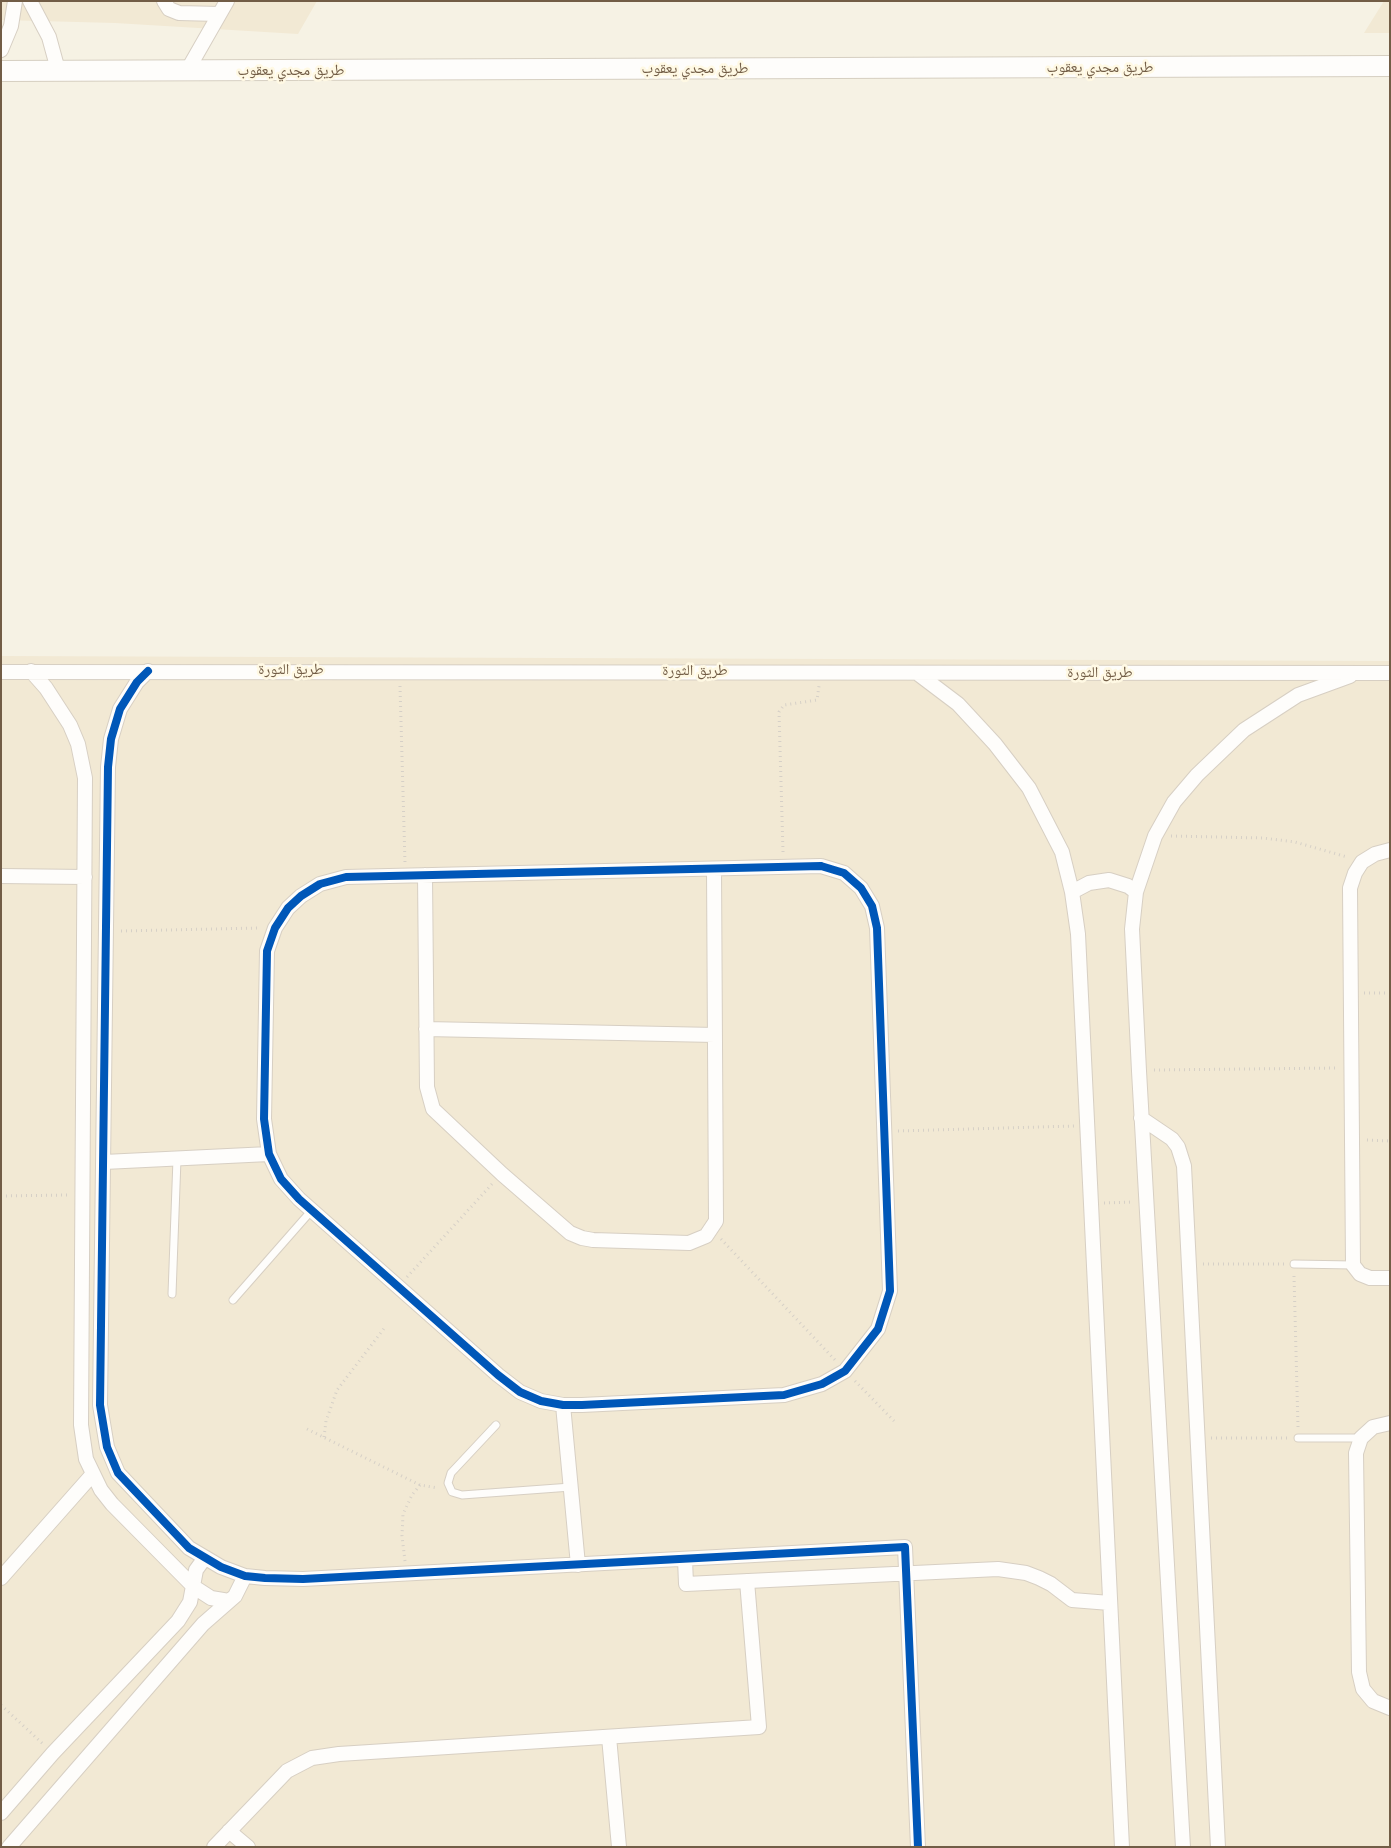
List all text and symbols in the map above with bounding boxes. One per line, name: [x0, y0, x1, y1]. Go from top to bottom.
street label: طريق مجدي يعقوب: [1047, 59, 1153, 77]
street label: طريق مجدي يعقوب: [642, 60, 748, 78]
street label: طريق مجدي يعقوب: [238, 62, 344, 80]
street label: طريق الثورة: [258, 661, 324, 679]
street label: طريق الثورة: [662, 662, 728, 680]
street label: طريق الثورة: [1067, 664, 1133, 682]

